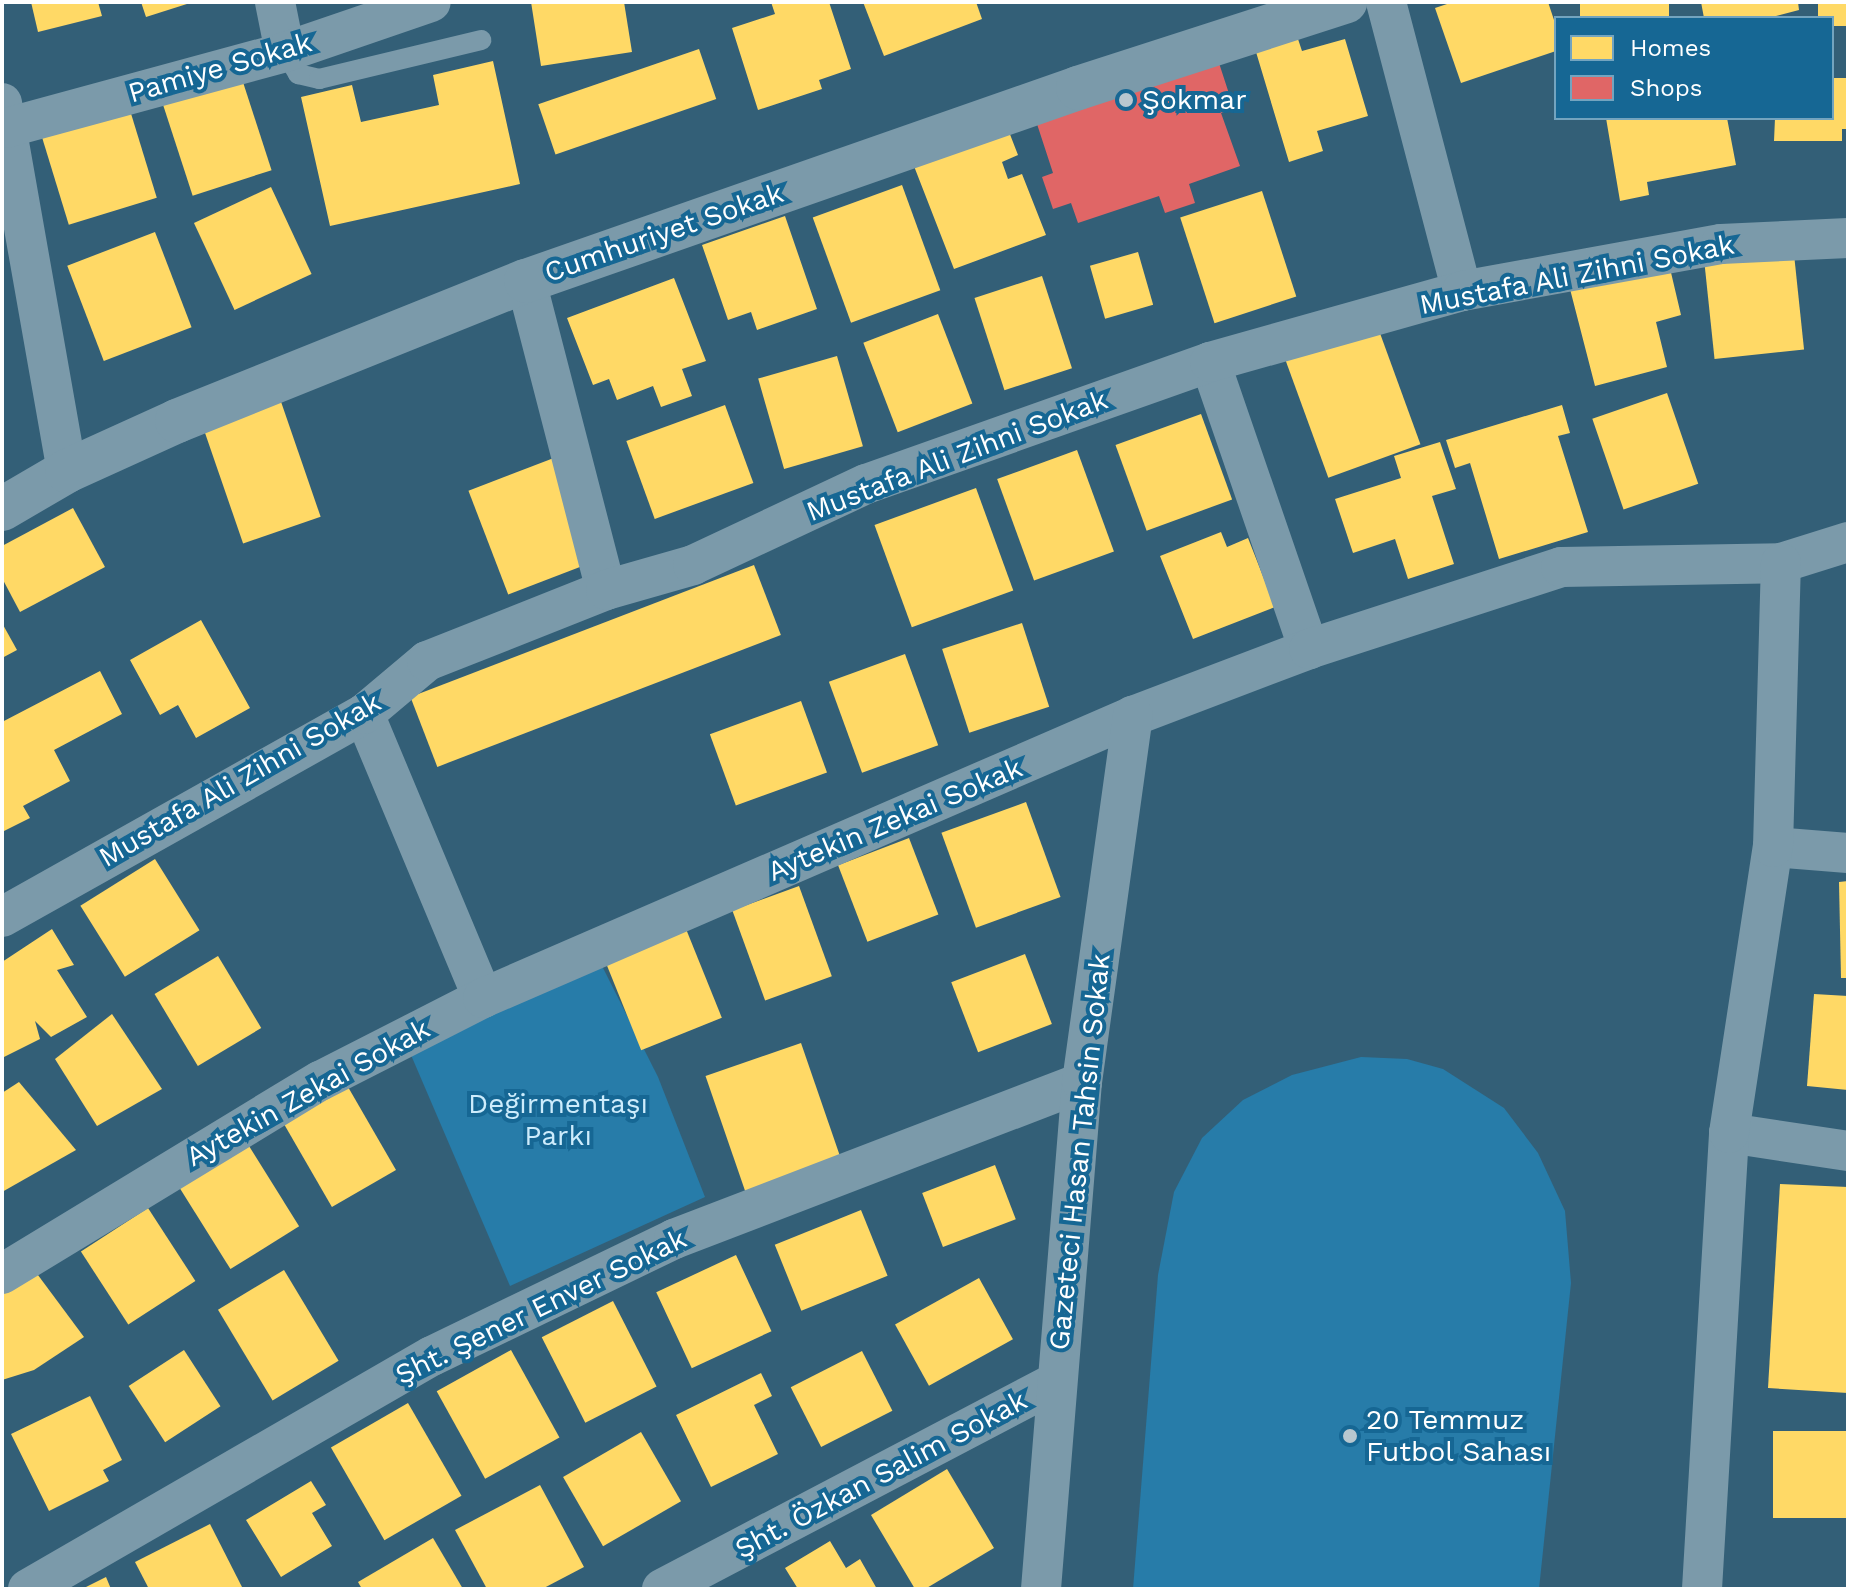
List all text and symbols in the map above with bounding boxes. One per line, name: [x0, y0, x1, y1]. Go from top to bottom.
legend: [1554, 16, 1834, 120]
street label: Pamiye Sokak: [124, 26, 316, 110]
text: Homes: [1630, 34, 1711, 62]
text: Shops: [1630, 74, 1702, 102]
place label: Şokmar: [1142, 83, 1247, 117]
marker: Şokmar: [1117, 91, 1135, 109]
street label: Cumhuriyet Sokak: [540, 176, 788, 290]
street label: Mustafa Ali Zihni Sokak: [1416, 228, 1738, 322]
street label: Mustafa Ali Zihni Sokak: [801, 383, 1113, 529]
street label: Mustafa Ali Zihni Sokak: [92, 685, 388, 875]
street label: Aytekin Zekai Sokak: [763, 751, 1027, 889]
street label: Gazeteci Hasan Tahsin Sokak: [1042, 952, 1118, 1352]
street label: Aytekin Zekai Sokak: [180, 1012, 436, 1174]
park label: Değirmentaşı Parkı: [468, 1087, 648, 1153]
street label: Şht. Şener Enver Sokak: [389, 1222, 693, 1392]
street label: Şht. Özkan Salim Sokak: [729, 1384, 1033, 1566]
place label: 20 Temmuz Futbol Sahası: [1366, 1403, 1552, 1469]
marker: 20 Temmuz Futbol Sahası: [1341, 1427, 1359, 1445]

